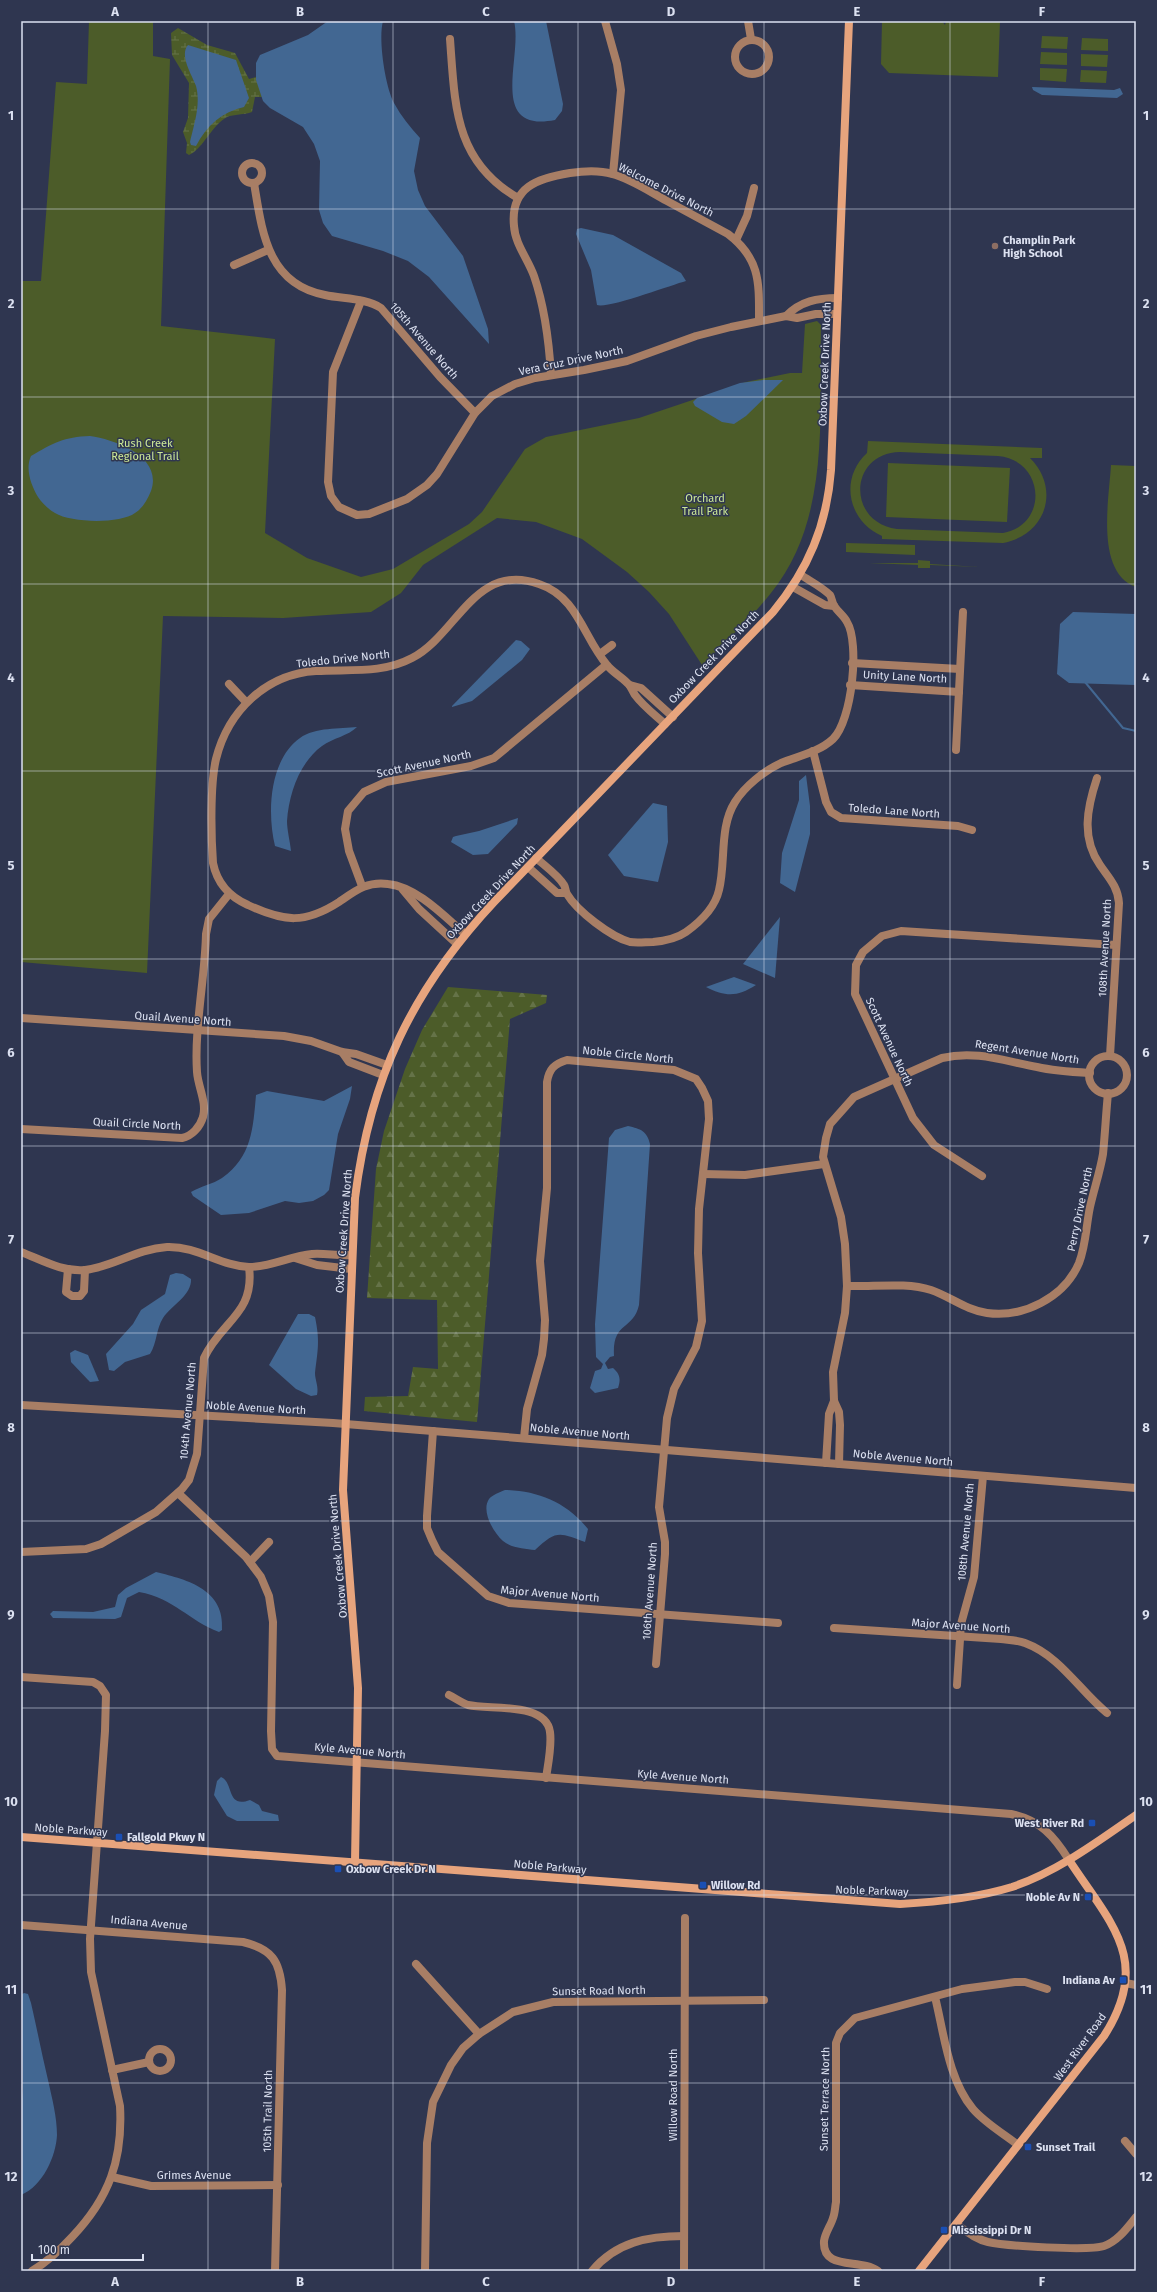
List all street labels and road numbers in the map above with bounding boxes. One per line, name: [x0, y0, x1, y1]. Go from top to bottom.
street label: Welcome Drive North: [616, 160, 716, 220]
street label: 105th Avenue North: [387, 300, 461, 382]
street label: Oxbow Creek Drive North: [816, 302, 834, 426]
street label: Vera Cruz Drive North: [518, 344, 624, 378]
street label: Oxbow Creek Drive North: [666, 608, 762, 706]
street label: Toledo Drive North: [296, 648, 390, 670]
street label: Unity Lane North: [863, 668, 947, 686]
street label: Scott Avenue North: [376, 748, 472, 780]
street label: Toledo Lane North: [848, 801, 940, 821]
street label: Oxbow Creek Drive North: [444, 842, 538, 942]
street label: 108th Avenue North: [1096, 899, 1114, 997]
street label: Scott Avenue North: [863, 996, 915, 1088]
street label: Quail Avenue North: [134, 1009, 232, 1029]
street label: Regent Avenue North: [974, 1037, 1080, 1067]
street label: Noble Circle North: [582, 1044, 674, 1066]
street label: Quail Circle North: [93, 1115, 181, 1133]
street label: Perry Drive North: [1065, 1165, 1095, 1253]
street label: Oxbow Creek Drive North: [333, 1169, 355, 1293]
street label: 104th Avenue North: [177, 1362, 199, 1460]
street label: Noble Avenue North: [205, 1399, 307, 1417]
street label: Noble Avenue North: [529, 1421, 631, 1443]
street label: Noble Avenue North: [852, 1447, 954, 1469]
street label: 108th Avenue North: [955, 1482, 977, 1582]
street label: Oxbow Creek Drive North: [326, 1493, 350, 1619]
street label: 106th Avenue North: [640, 1542, 660, 1640]
street label: Major Avenue North: [500, 1583, 600, 1605]
street label: Major Avenue North: [911, 1616, 1011, 1636]
street label: Kyle Avenue North: [314, 1741, 406, 1761]
street label: Kyle Avenue North: [637, 1767, 729, 1787]
street label: Noble Parkway: [34, 1821, 109, 1839]
street label: Noble Parkway: [513, 1857, 588, 1877]
street label: Noble Parkway: [835, 1883, 909, 1899]
street label: Indiana Avenue: [110, 1913, 188, 1933]
street label: Sunset Road North: [552, 1984, 646, 1998]
street label: West River Road: [1051, 2011, 1109, 2083]
street label: Sunset Terrace North: [818, 2047, 832, 2151]
street label: Willow Road North: [667, 2049, 680, 2141]
street label: 105th Trail North: [261, 2070, 275, 2152]
street label: Grimes Avenue: [157, 2169, 231, 2182]

